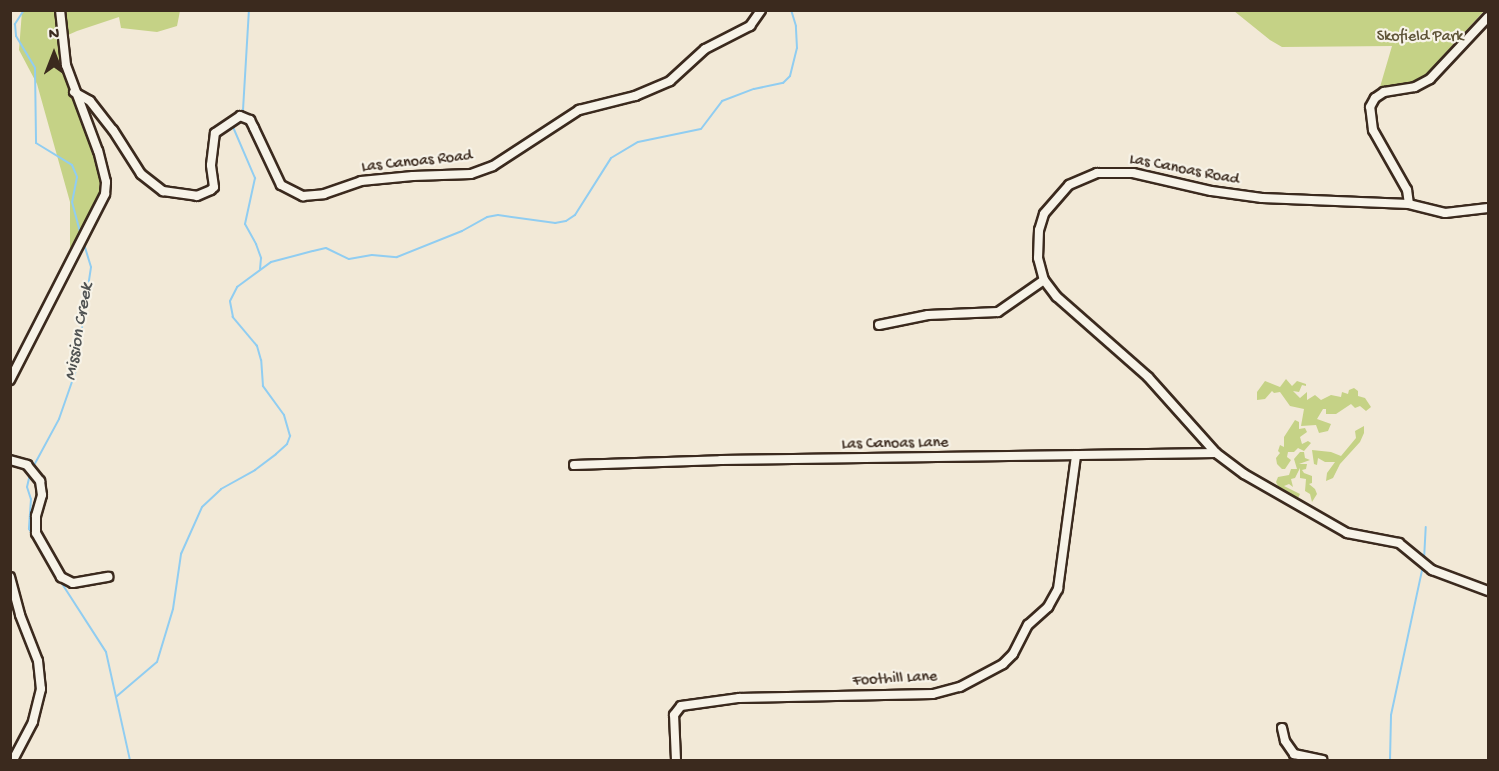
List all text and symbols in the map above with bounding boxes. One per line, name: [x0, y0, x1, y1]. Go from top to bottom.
north arrow: [24, 24, 84, 84]
text: N: [49, 26, 59, 45]
park label: Skofield Park: [1377, 28, 1463, 48]
street label: Las Canoas Road: [361, 148, 473, 178]
street label: Las Canoas Road: [1127, 151, 1241, 191]
water label: Mission Creek: [61, 282, 99, 382]
street label: Las Canoas Lane: [841, 434, 949, 456]
street label: Foothill Lane: [852, 668, 938, 692]

